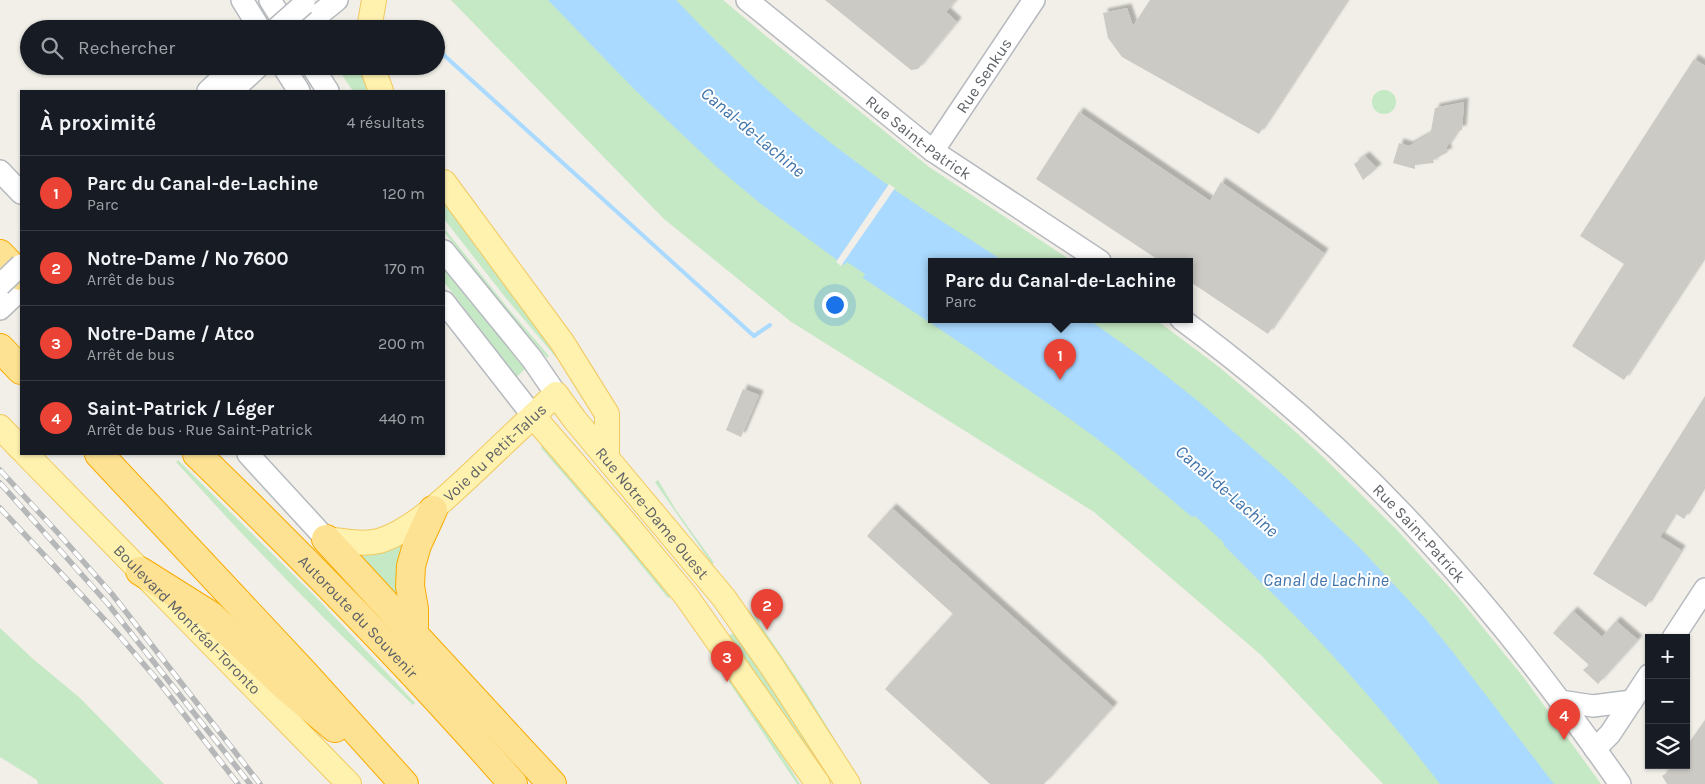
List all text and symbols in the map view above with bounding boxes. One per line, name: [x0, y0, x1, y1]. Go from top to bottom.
search box: [20, 20, 445, 75]
icon: search: [38, 34, 66, 62]
street label: Rue Senkus: [952, 35, 1016, 117]
text: Rechercher: [78, 37, 175, 59]
water label: Canal-de-Lachine: [696, 82, 810, 182]
street label: Rue Saint-Patrick: [862, 91, 975, 184]
text: À proximité: [40, 111, 156, 135]
text: 4 résultats: [346, 113, 425, 132]
text: Parc du Canal-de-Lachine: [87, 173, 318, 195]
text: 1: [53, 184, 59, 203]
text: 120 m: [382, 184, 425, 203]
text: Parc: [87, 195, 119, 214]
text: Notre-Dame / No 7600: [87, 248, 289, 270]
popup: [928, 258, 1193, 323]
text: 2: [51, 259, 61, 278]
text: 170 m: [384, 259, 425, 278]
text: Arrêt de bus: [87, 270, 175, 289]
text: Parc du Canal-de-Lachine: [945, 270, 1176, 292]
your location: [822, 292, 848, 318]
text: Parc: [945, 292, 977, 311]
text: Notre-Dame / Atco: [87, 323, 255, 345]
text: 3: [51, 334, 61, 353]
text: 200 m: [378, 334, 425, 353]
pin: 1: [1044, 339, 1076, 380]
text: Arrêt de bus: [87, 345, 175, 364]
text: Saint-Patrick / Léger: [87, 398, 274, 420]
street label: Voie du Petit-Talus: [439, 399, 550, 506]
text: 4: [51, 409, 61, 428]
text: 440 m: [379, 409, 425, 428]
text: Arrêt de bus · Rue Saint-Patrick: [87, 420, 313, 439]
water label: Canal-de-Lachine: [1171, 440, 1283, 542]
street label: Rue Notre-Dame Ouest: [592, 443, 713, 583]
street label: Rue Saint-Patrick: [1369, 480, 1470, 586]
street label: Boulevard Montréal-Toronto: [110, 540, 265, 698]
street label: Autoroute du Souvenir: [294, 551, 422, 682]
water label: Canal de Lachine: [1263, 569, 1389, 591]
pin: 2: [751, 589, 783, 630]
map controls: [1645, 634, 1690, 769]
button: +: [1645, 634, 1690, 679]
pin: 3: [711, 641, 743, 682]
button: −: [1645, 679, 1690, 724]
pin: 4: [1548, 699, 1580, 740]
button: layers: [1645, 724, 1690, 769]

